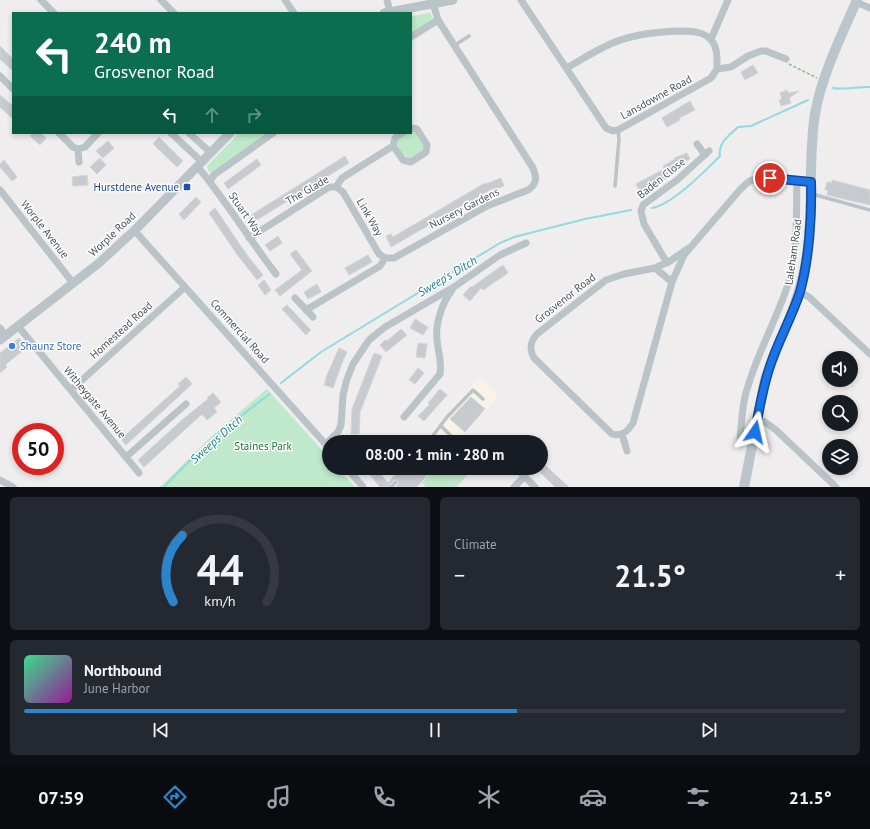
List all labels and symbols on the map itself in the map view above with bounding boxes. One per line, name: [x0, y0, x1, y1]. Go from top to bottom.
street label: Lansdowne Road: [618, 72, 694, 122]
street label: Baden Close: [634, 154, 688, 202]
pin: [753, 161, 787, 195]
street label: The Glade: [283, 172, 331, 208]
place label: Hurstdene Avenue: [94, 180, 179, 194]
marker: Hurstdene Avenue: [182, 182, 192, 192]
street label: Nursery Gardens: [427, 184, 502, 232]
street label: Stuart Way: [226, 189, 267, 239]
street label: Link Way: [354, 196, 387, 239]
street label: Worple Avenue: [18, 197, 72, 261]
street label: Worple Road: [86, 209, 138, 259]
street label: Laleham Road: [781, 218, 805, 286]
water label: Sweep's Ditch: [414, 252, 480, 300]
street label: Grosvenor Road: [532, 270, 598, 326]
street label: Commercial Road: [207, 296, 273, 366]
street label: Homestead Road: [87, 298, 155, 362]
place label: Shaunz Store: [20, 339, 82, 353]
marker: Shaunz Store: [7, 341, 17, 351]
street label: Witheygate Avenue: [61, 363, 129, 441]
position arrow: [734, 411, 776, 453]
water label: Sweeps Ditch: [187, 412, 245, 466]
speed limit sign: 50: [12, 423, 64, 475]
park label: Staines Park: [234, 439, 292, 453]

